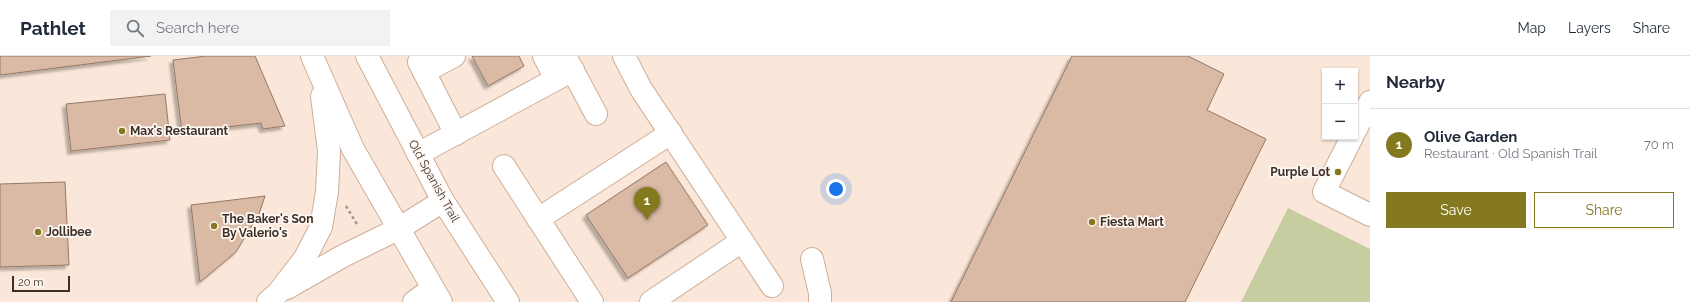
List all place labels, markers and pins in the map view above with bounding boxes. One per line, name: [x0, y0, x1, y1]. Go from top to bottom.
place label: Max's Restaurant: [130, 124, 229, 138]
marker: Max's Restaurant: [117, 126, 127, 136]
place label: Purple Lot: [1270, 165, 1330, 179]
marker: Purple Lot: [1333, 167, 1343, 177]
pin: 1: [634, 187, 660, 220]
place label: The Baker's Son By Valerio's: [222, 212, 313, 240]
place label: Fiesta Mart: [1100, 215, 1164, 229]
marker: Fiesta Mart: [1087, 217, 1097, 227]
marker: The Baker's Son By Valerio's: [209, 221, 219, 231]
place label: Jollibee: [46, 225, 92, 239]
marker: Jollibee: [33, 227, 43, 237]

